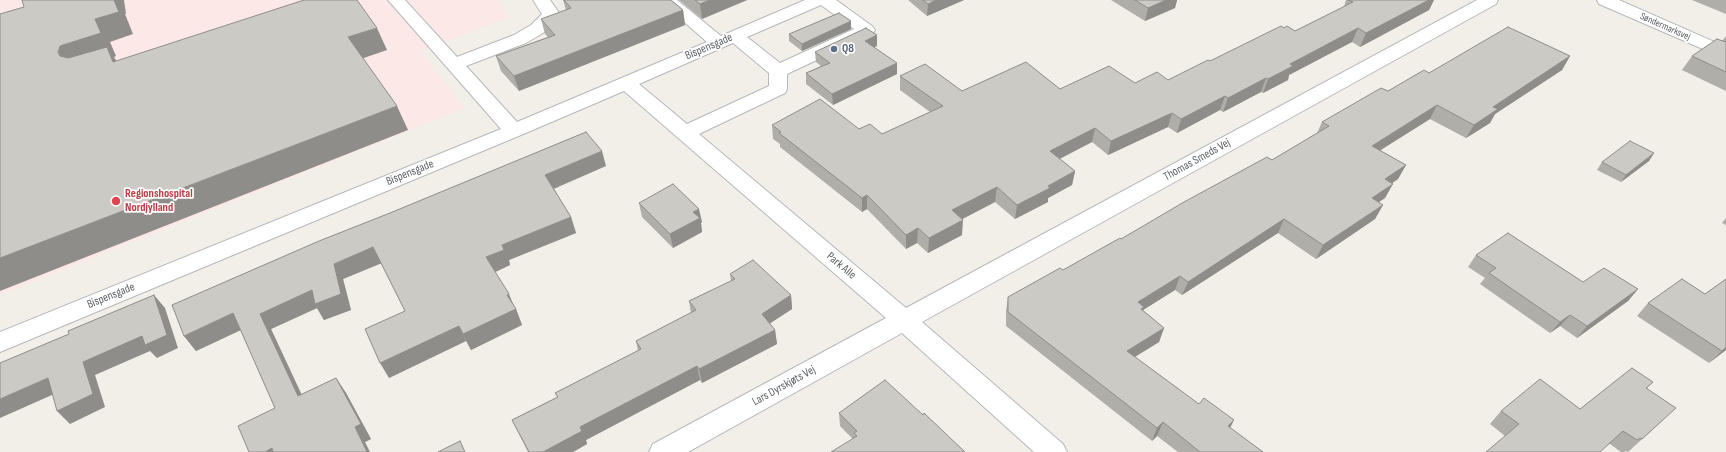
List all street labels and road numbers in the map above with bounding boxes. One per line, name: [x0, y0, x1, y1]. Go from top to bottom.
street label: Søndermarksvej: [1638, 11, 1692, 43]
street label: Bispensgade: [683, 31, 735, 63]
street label: Thomas Smeds Vej: [1161, 136, 1233, 184]
street label: Bispensgade: [384, 157, 436, 189]
street label: Park Alle: [823, 250, 859, 282]
street label: Bispensgade: [85, 280, 137, 312]
street label: Lars Dyrskjøts Vej: [750, 363, 818, 409]

